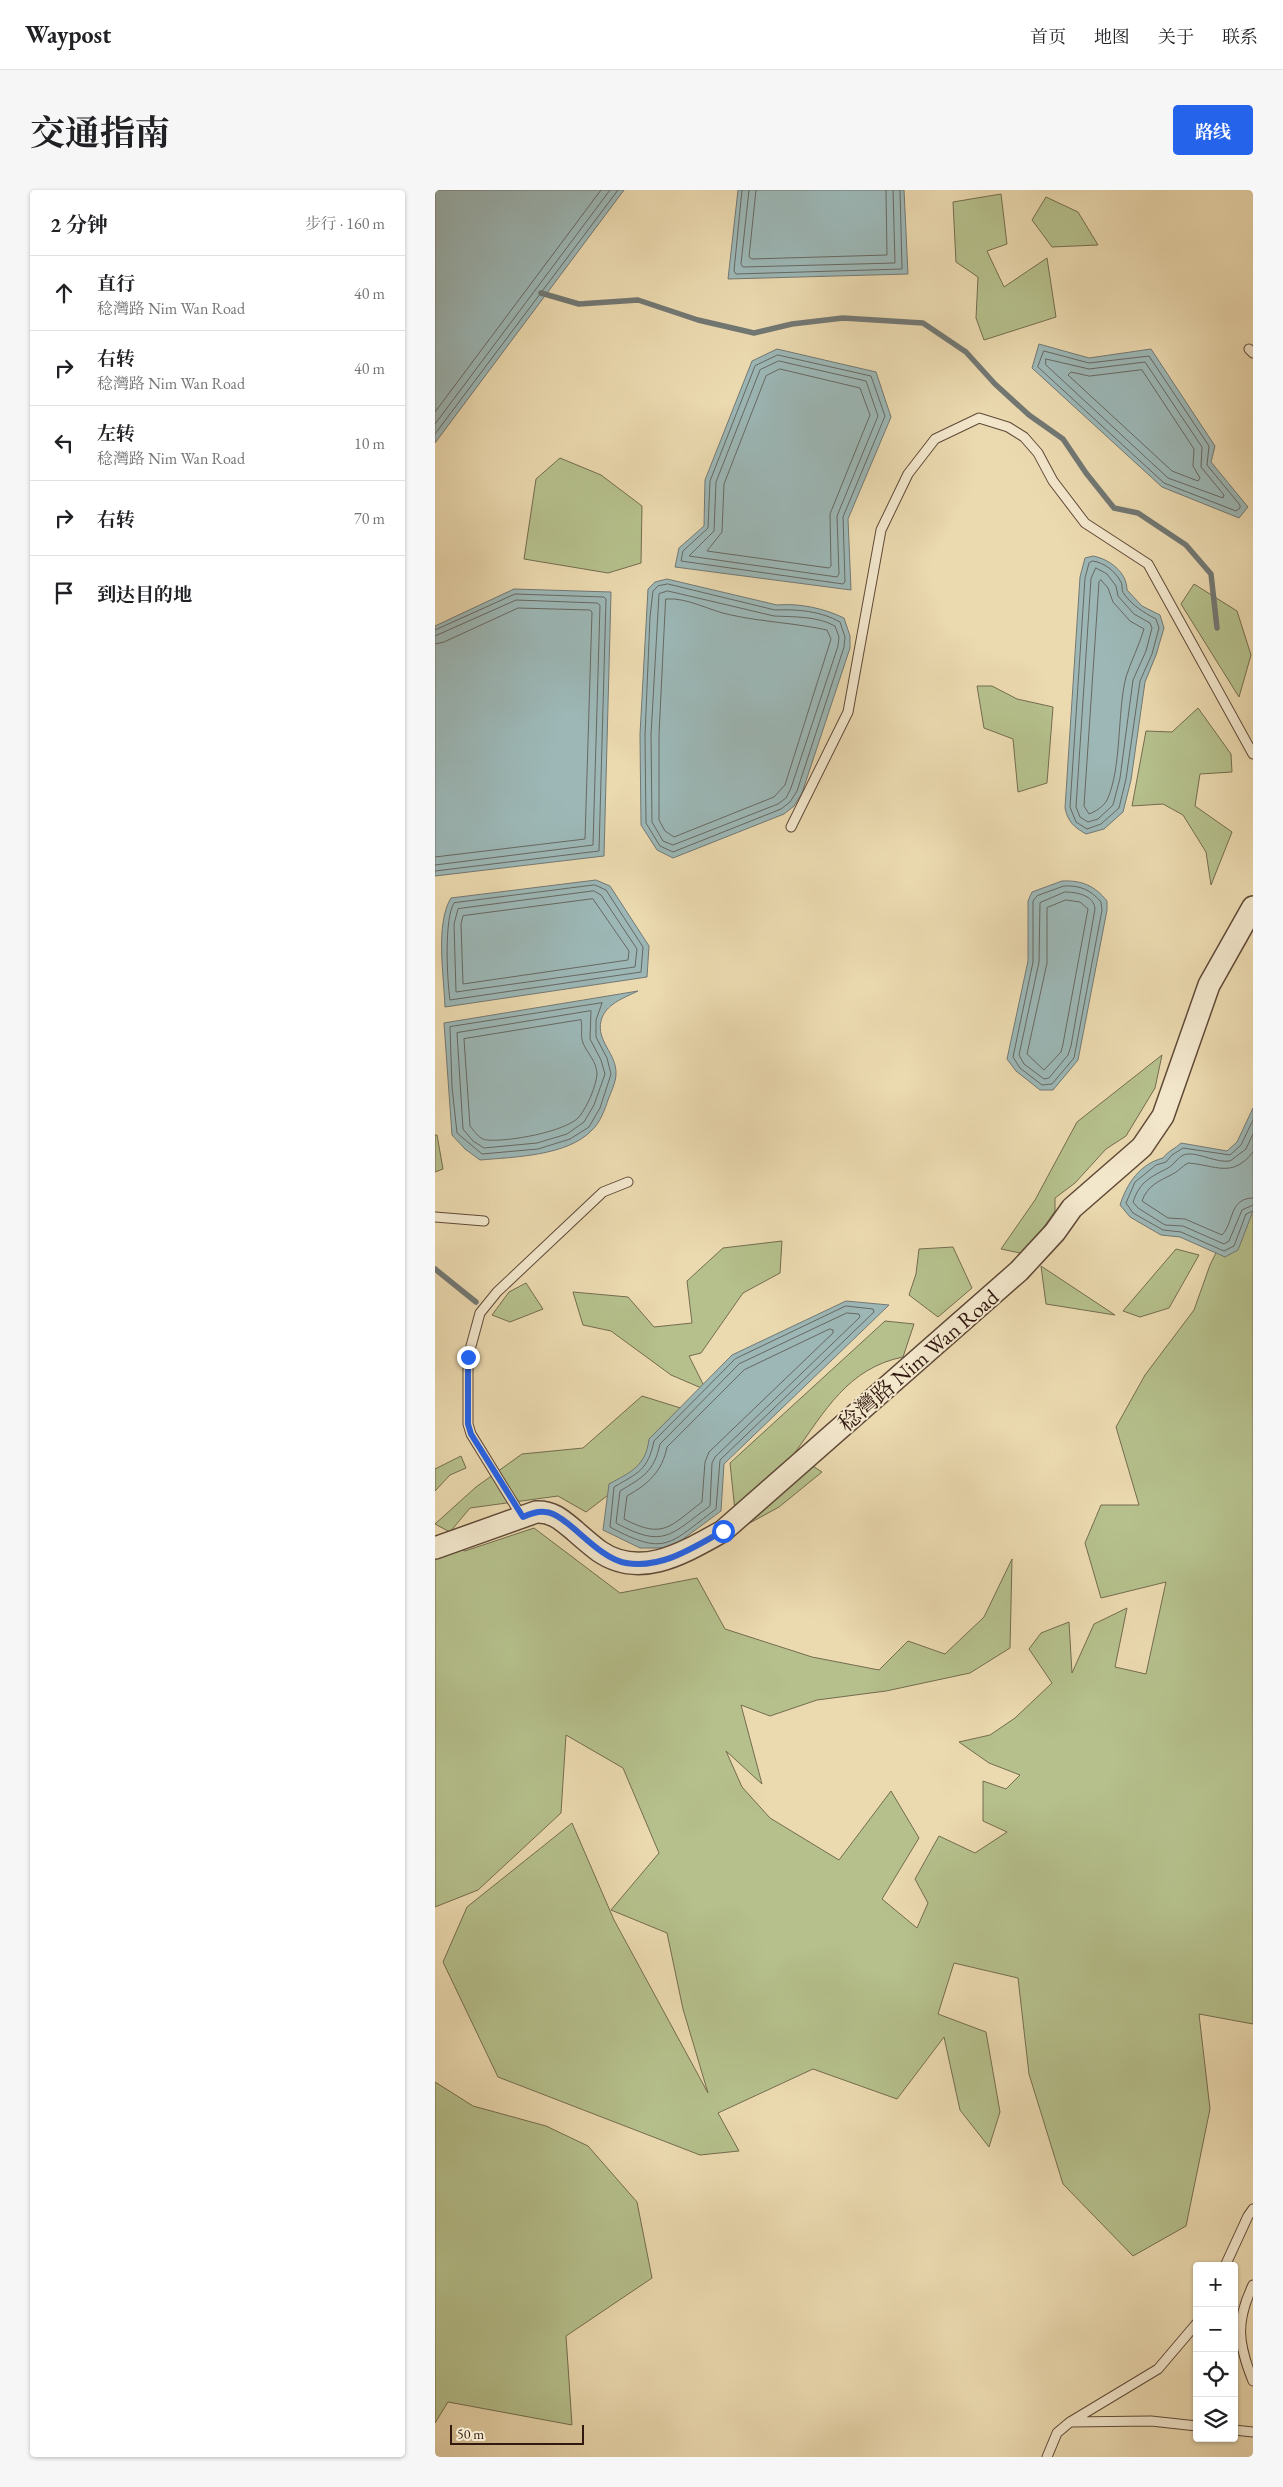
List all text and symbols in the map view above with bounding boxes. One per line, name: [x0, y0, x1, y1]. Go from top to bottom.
text: Waypost: [25, 19, 111, 50]
text: 首页: [1030, 25, 1066, 48]
text: 地图: [1094, 25, 1130, 48]
text: 关于: [1158, 25, 1194, 48]
text: 联系: [1222, 25, 1258, 48]
button: 路线: [1173, 105, 1253, 155]
text: 交通指南: [30, 110, 170, 155]
text: 2 分钟: [50, 211, 108, 238]
text: 步行 · 160 m: [305, 213, 385, 234]
text: 直行: [97, 271, 135, 296]
icon: ahead: [50, 279, 78, 307]
text: 40 m: [354, 283, 385, 304]
text: 稔灣路 Nim Wan Road: [97, 298, 245, 319]
text: 右转: [97, 346, 135, 371]
icon: right: [50, 354, 78, 382]
text: 40 m: [354, 358, 385, 379]
text: 稔灣路 Nim Wan Road: [97, 373, 245, 394]
text: 左转: [97, 421, 135, 446]
icon: left: [50, 429, 78, 457]
text: 10 m: [354, 433, 385, 454]
text: 稔灣路 Nim Wan Road: [97, 448, 245, 469]
icon: right: [50, 504, 78, 532]
text: 右转: [97, 507, 135, 532]
text: 70 m: [354, 508, 385, 529]
icon: arrive: [50, 579, 78, 607]
text: 到达目的地: [97, 582, 192, 607]
street label: 稔灣路 Nim Wan Road: [832, 1282, 1005, 1438]
route end: [457, 1346, 480, 1369]
route start: [712, 1520, 735, 1543]
map controls: [1193, 2262, 1238, 2442]
button: +: [1193, 2262, 1238, 2307]
button: −: [1193, 2307, 1238, 2352]
button: locate: [1193, 2352, 1238, 2397]
button: layers: [1193, 2397, 1238, 2442]
scale bar: [450, 2422, 584, 2445]
text: 50 m: [457, 2425, 484, 2443]

